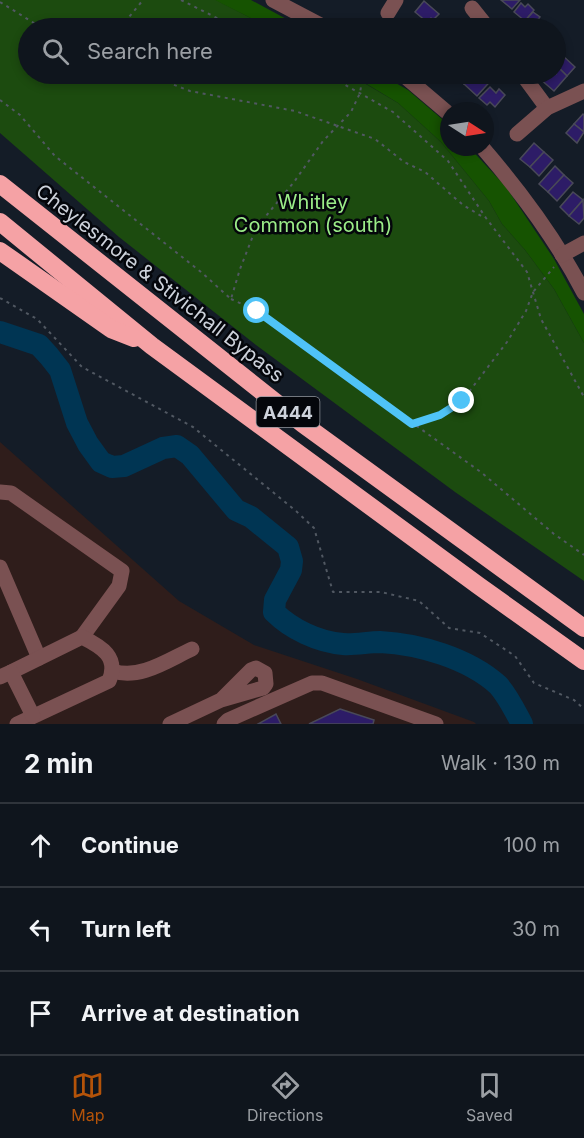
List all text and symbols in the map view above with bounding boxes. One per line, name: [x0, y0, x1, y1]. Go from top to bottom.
search box: [18, 18, 566, 84]
icon: search: [39, 35, 72, 68]
text: Search here: [87, 38, 213, 64]
north arrow: [440, 102, 494, 156]
street label: Cheylesmore & Stivichall Bypass: [31, 179, 289, 387]
park label: Whitley Common (south): [234, 190, 392, 237]
route start: [243, 297, 269, 323]
route end: [448, 387, 474, 413]
road number: A444: [256, 397, 320, 427]
text: 2 min: [24, 748, 94, 779]
text: Walk · 130 m: [441, 751, 560, 775]
icon: ahead: [24, 829, 57, 862]
text: Continue: [81, 832, 179, 858]
text: 100 m: [503, 833, 560, 857]
icon: left: [24, 913, 57, 946]
text: Turn left: [81, 916, 171, 942]
text: 30 m: [512, 917, 560, 941]
icon: arrive: [24, 997, 57, 1030]
text: Arrive at destination: [81, 1000, 300, 1026]
tab: Map: [71, 1069, 105, 1125]
tab: Directions: [247, 1069, 323, 1125]
tab: Saved: [466, 1069, 513, 1125]

